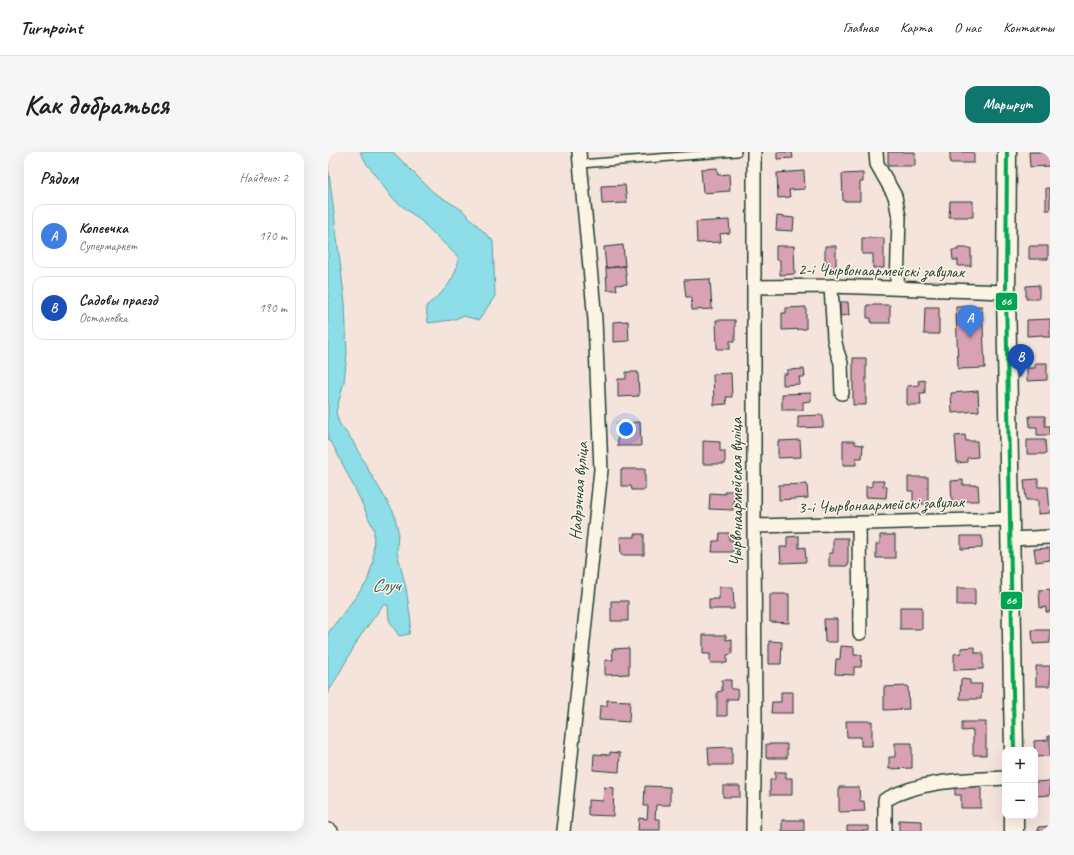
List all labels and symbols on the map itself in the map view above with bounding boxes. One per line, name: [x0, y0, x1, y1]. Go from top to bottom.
street label: 2-і Чырвонаармейскі завулак: [798, 259, 966, 283]
line badge: 66: [995, 292, 1018, 311]
text: 66: [1001, 294, 1012, 308]
pin: A: [957, 305, 983, 338]
pin: B: [1008, 344, 1034, 377]
street label: Чырвонаармейская вуліца: [726, 416, 747, 566]
your location: [616, 419, 636, 439]
street label: Надрэчная вуліца: [565, 440, 593, 541]
street label: 3-і Чырвонаармейскі завулак: [797, 491, 966, 519]
water label: Случ: [372, 574, 403, 596]
line badge: 66: [1000, 591, 1023, 610]
text: 66: [1006, 593, 1017, 607]

